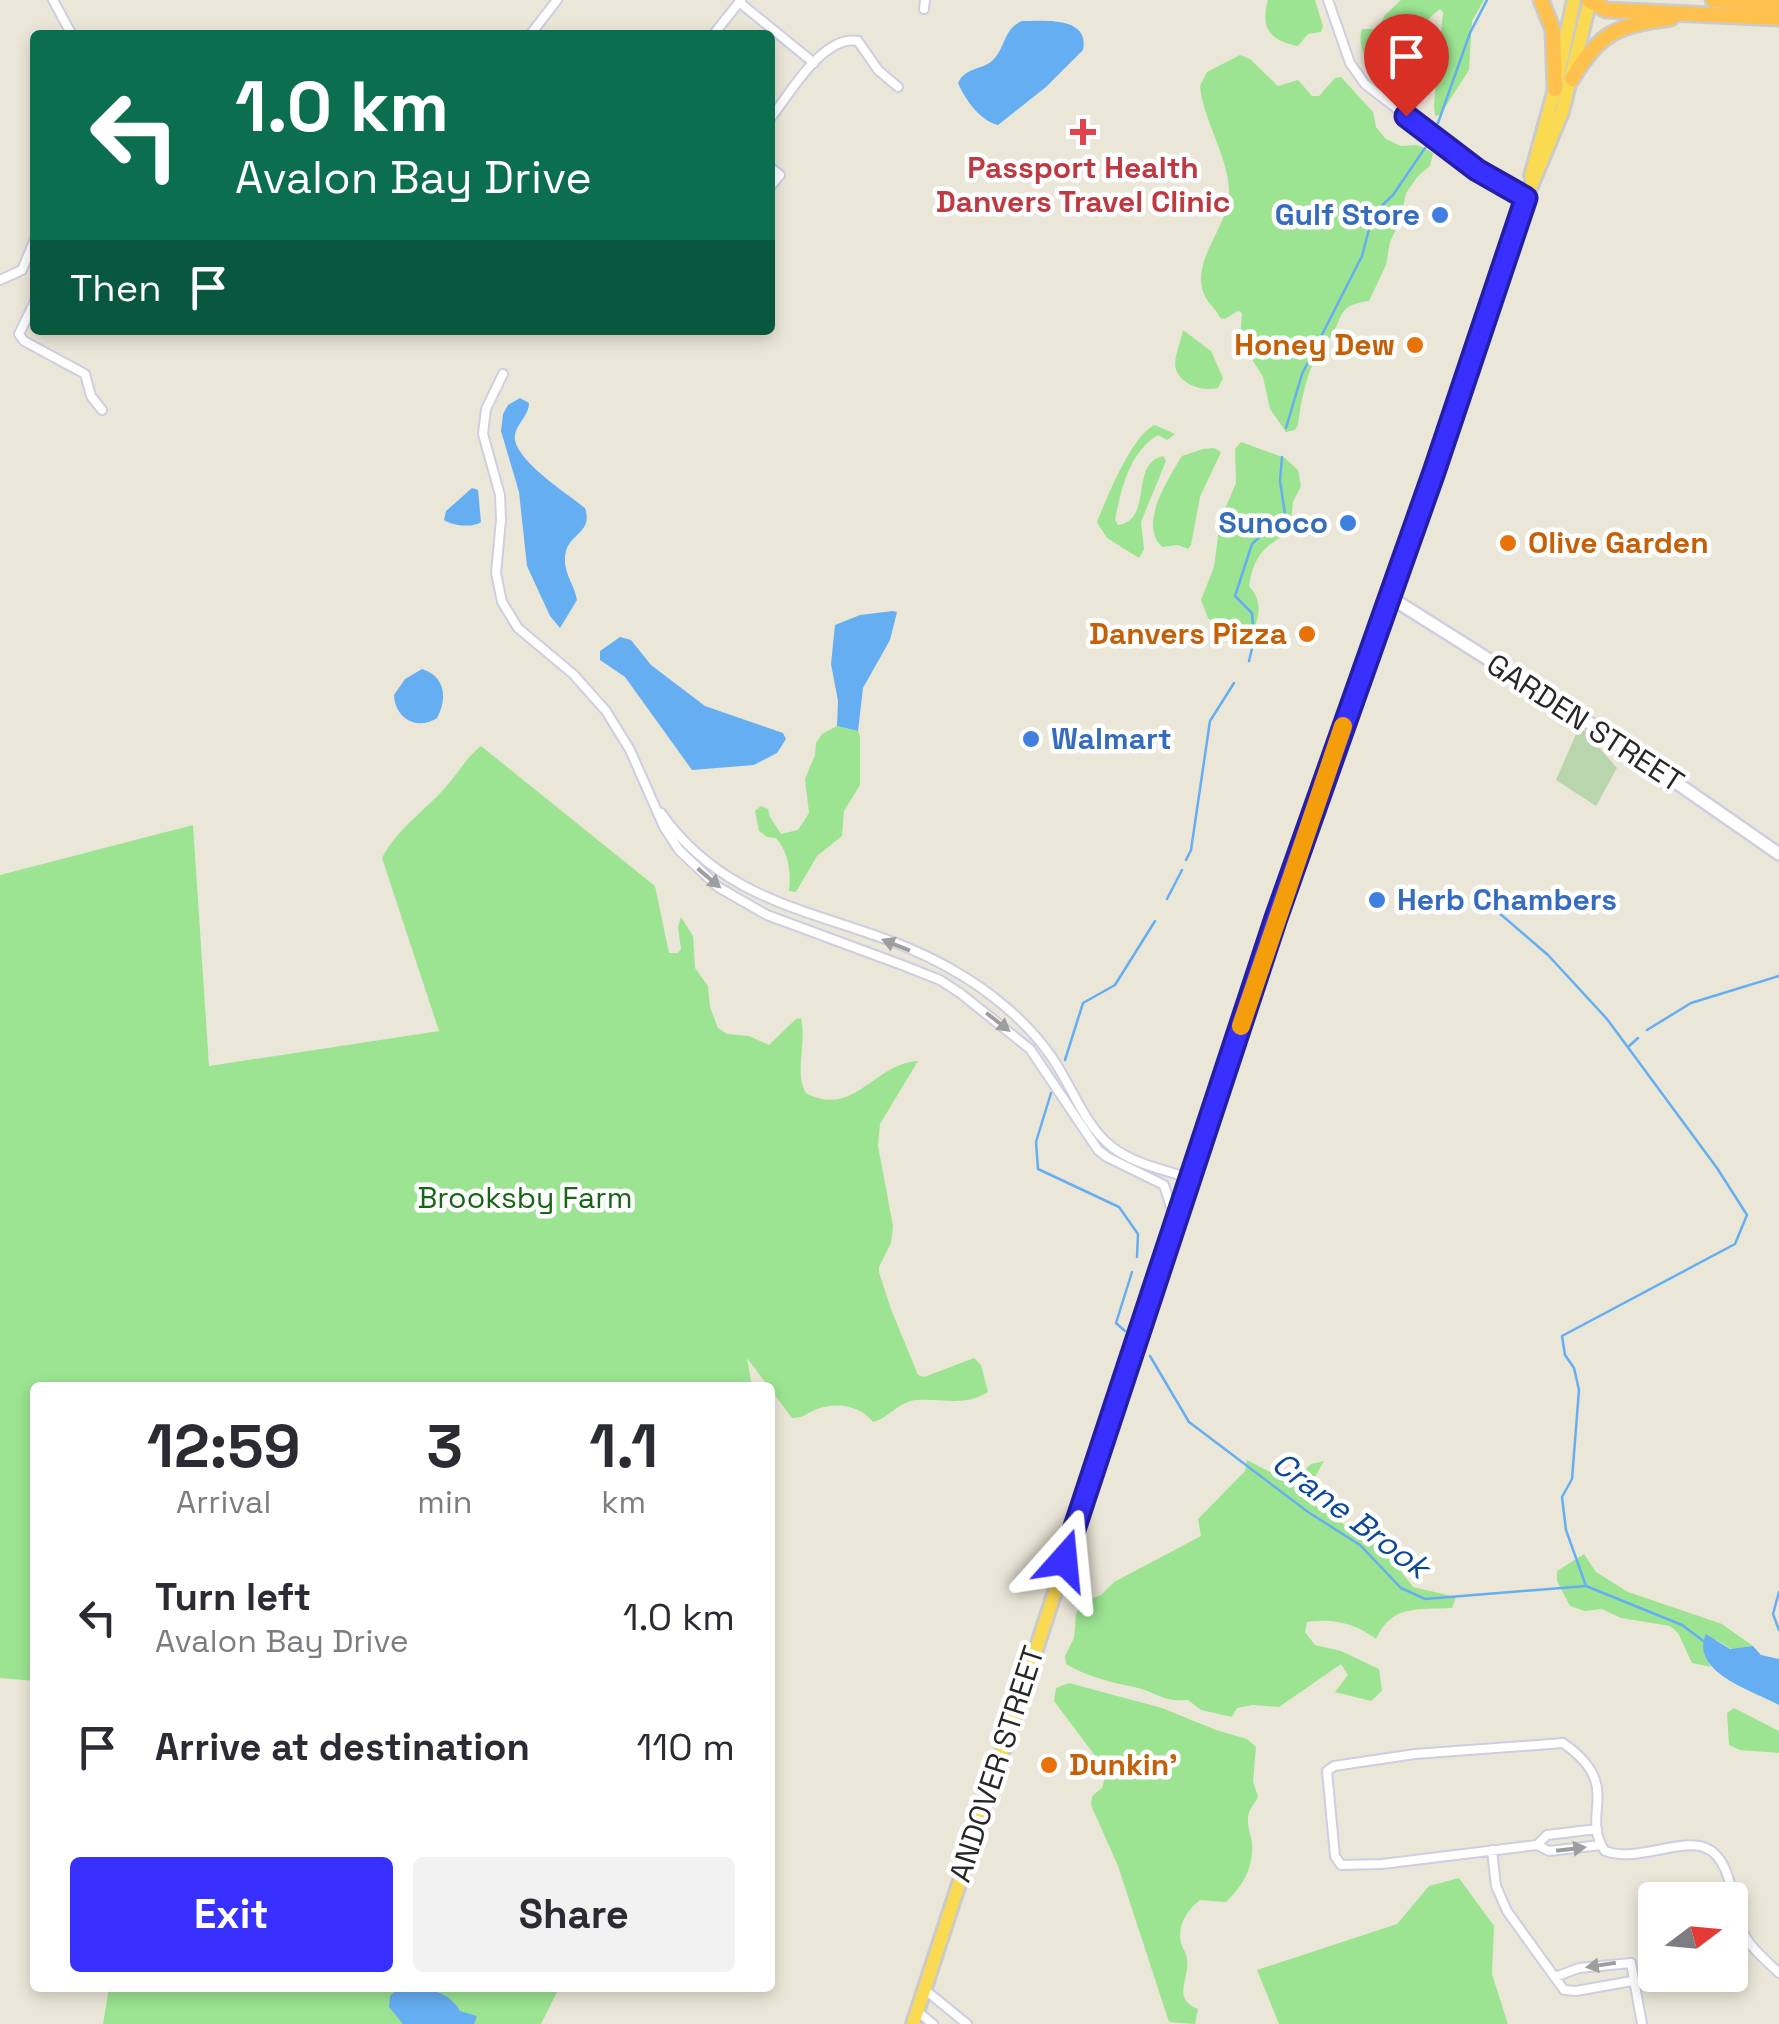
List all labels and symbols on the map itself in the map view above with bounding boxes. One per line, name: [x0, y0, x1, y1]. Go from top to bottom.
pin: [1364, 14, 1449, 117]
marker: Passport Health Danvers Travel Clinic: [1070, 119, 1096, 145]
place label: Passport Health Danvers Travel Clinic: [936, 148, 1230, 221]
place label: Gulf Store: [1275, 195, 1420, 234]
marker: Gulf Store: [1429, 204, 1451, 226]
place label: Honey Dew: [1234, 325, 1395, 364]
marker: Honey Dew: [1404, 334, 1426, 356]
place label: Sunoco: [1219, 503, 1328, 542]
marker: Sunoco: [1337, 512, 1359, 534]
place label: Olive Garden: [1528, 523, 1709, 562]
marker: Olive Garden: [1497, 532, 1519, 554]
place label: Danvers Pizza: [1089, 614, 1287, 653]
marker: Danvers Pizza: [1296, 623, 1318, 645]
street label: GARDEN STREET: [1479, 644, 1691, 801]
place label: Walmart: [1051, 719, 1172, 758]
marker: Walmart: [1020, 728, 1042, 750]
one-way arrow: [696, 867, 721, 889]
place label: Herb Chambers: [1397, 880, 1617, 919]
marker: Herb Chambers: [1366, 889, 1388, 911]
one-way arrow: [880, 936, 910, 952]
one-way arrow: [985, 1011, 1011, 1031]
park label: Brooksby Farm: [418, 1178, 632, 1217]
water label: Crane Brook: [1264, 1443, 1441, 1589]
position arrow: [1012, 1508, 1116, 1612]
street label: ANDOVER STREET: [940, 1641, 1053, 1887]
place label: Dunkin': [1069, 1745, 1178, 1784]
marker: Dunkin': [1038, 1754, 1060, 1776]
one-way arrow: [1555, 1841, 1587, 1857]
north arrow: [1638, 1882, 1748, 1992]
one-way arrow: [1585, 1957, 1617, 1973]

